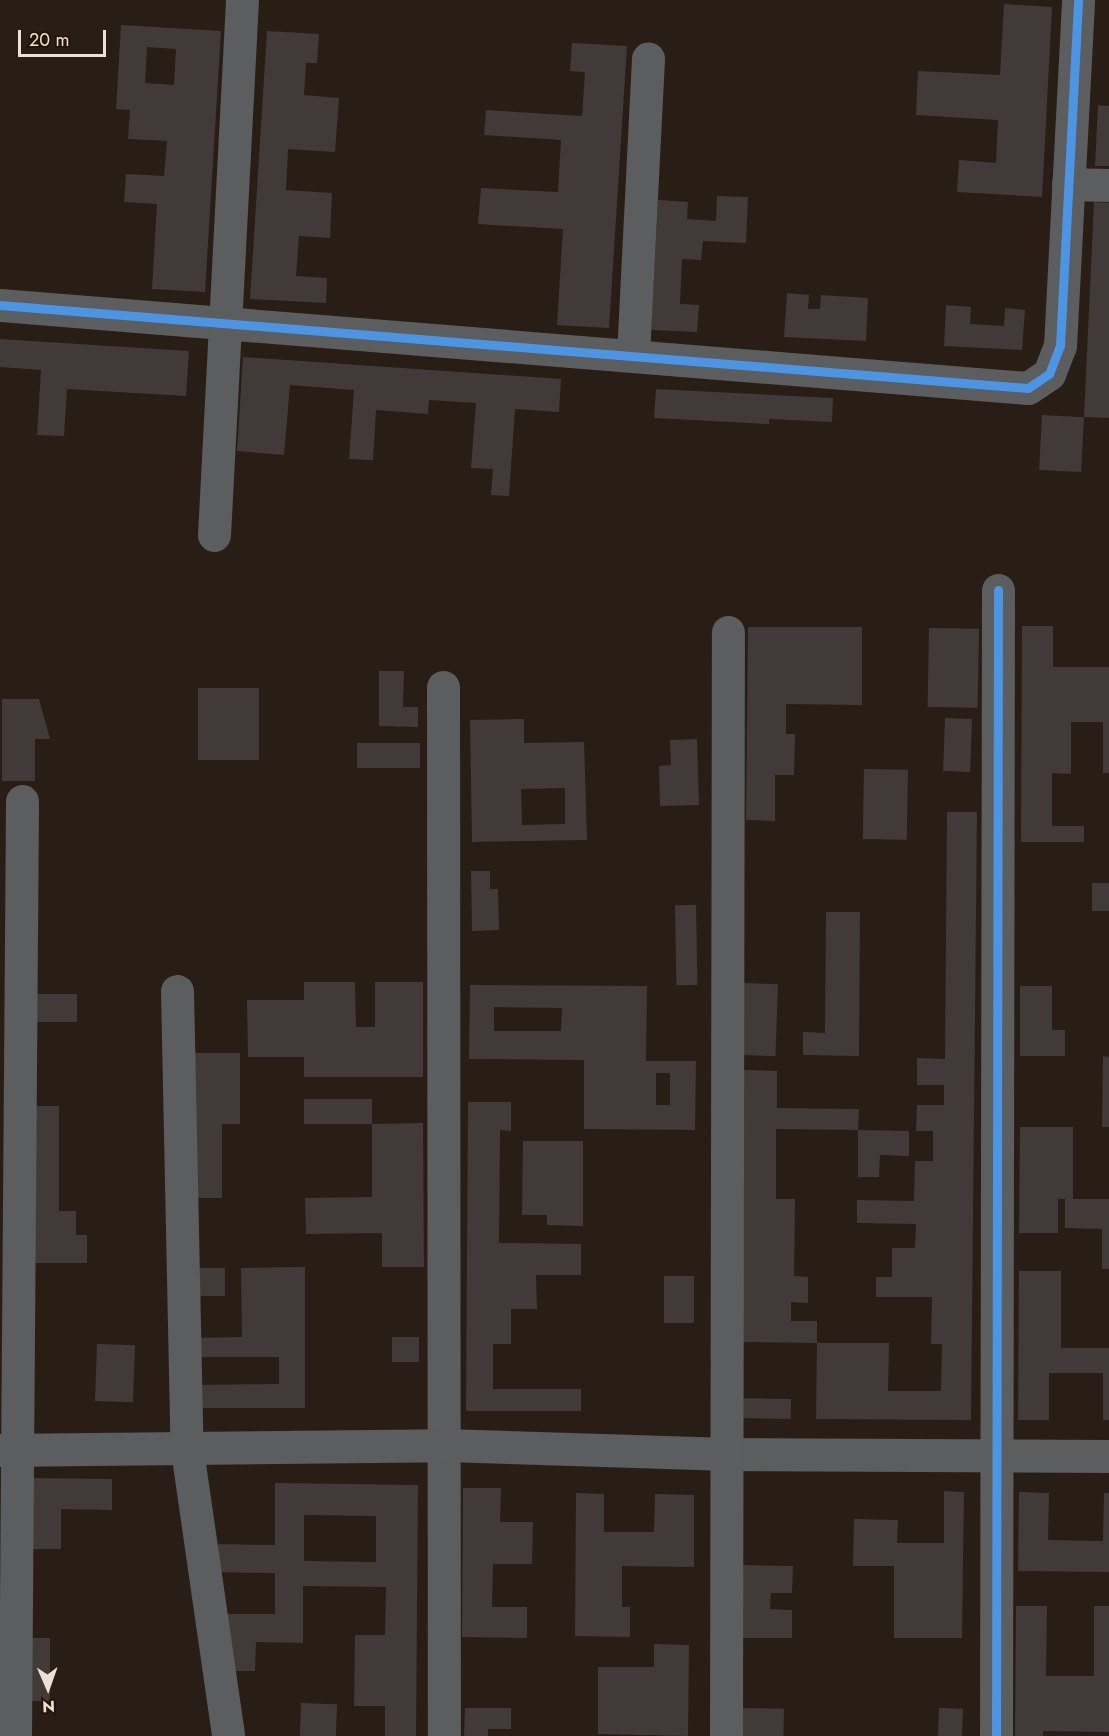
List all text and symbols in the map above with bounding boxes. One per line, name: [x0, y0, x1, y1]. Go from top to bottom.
scale bar: [21, 18, 110, 56]
text: 20 m: [29, 27, 69, 53]
north arrow: [18, 1658, 78, 1718]
text: N: [42, 1695, 55, 1718]

